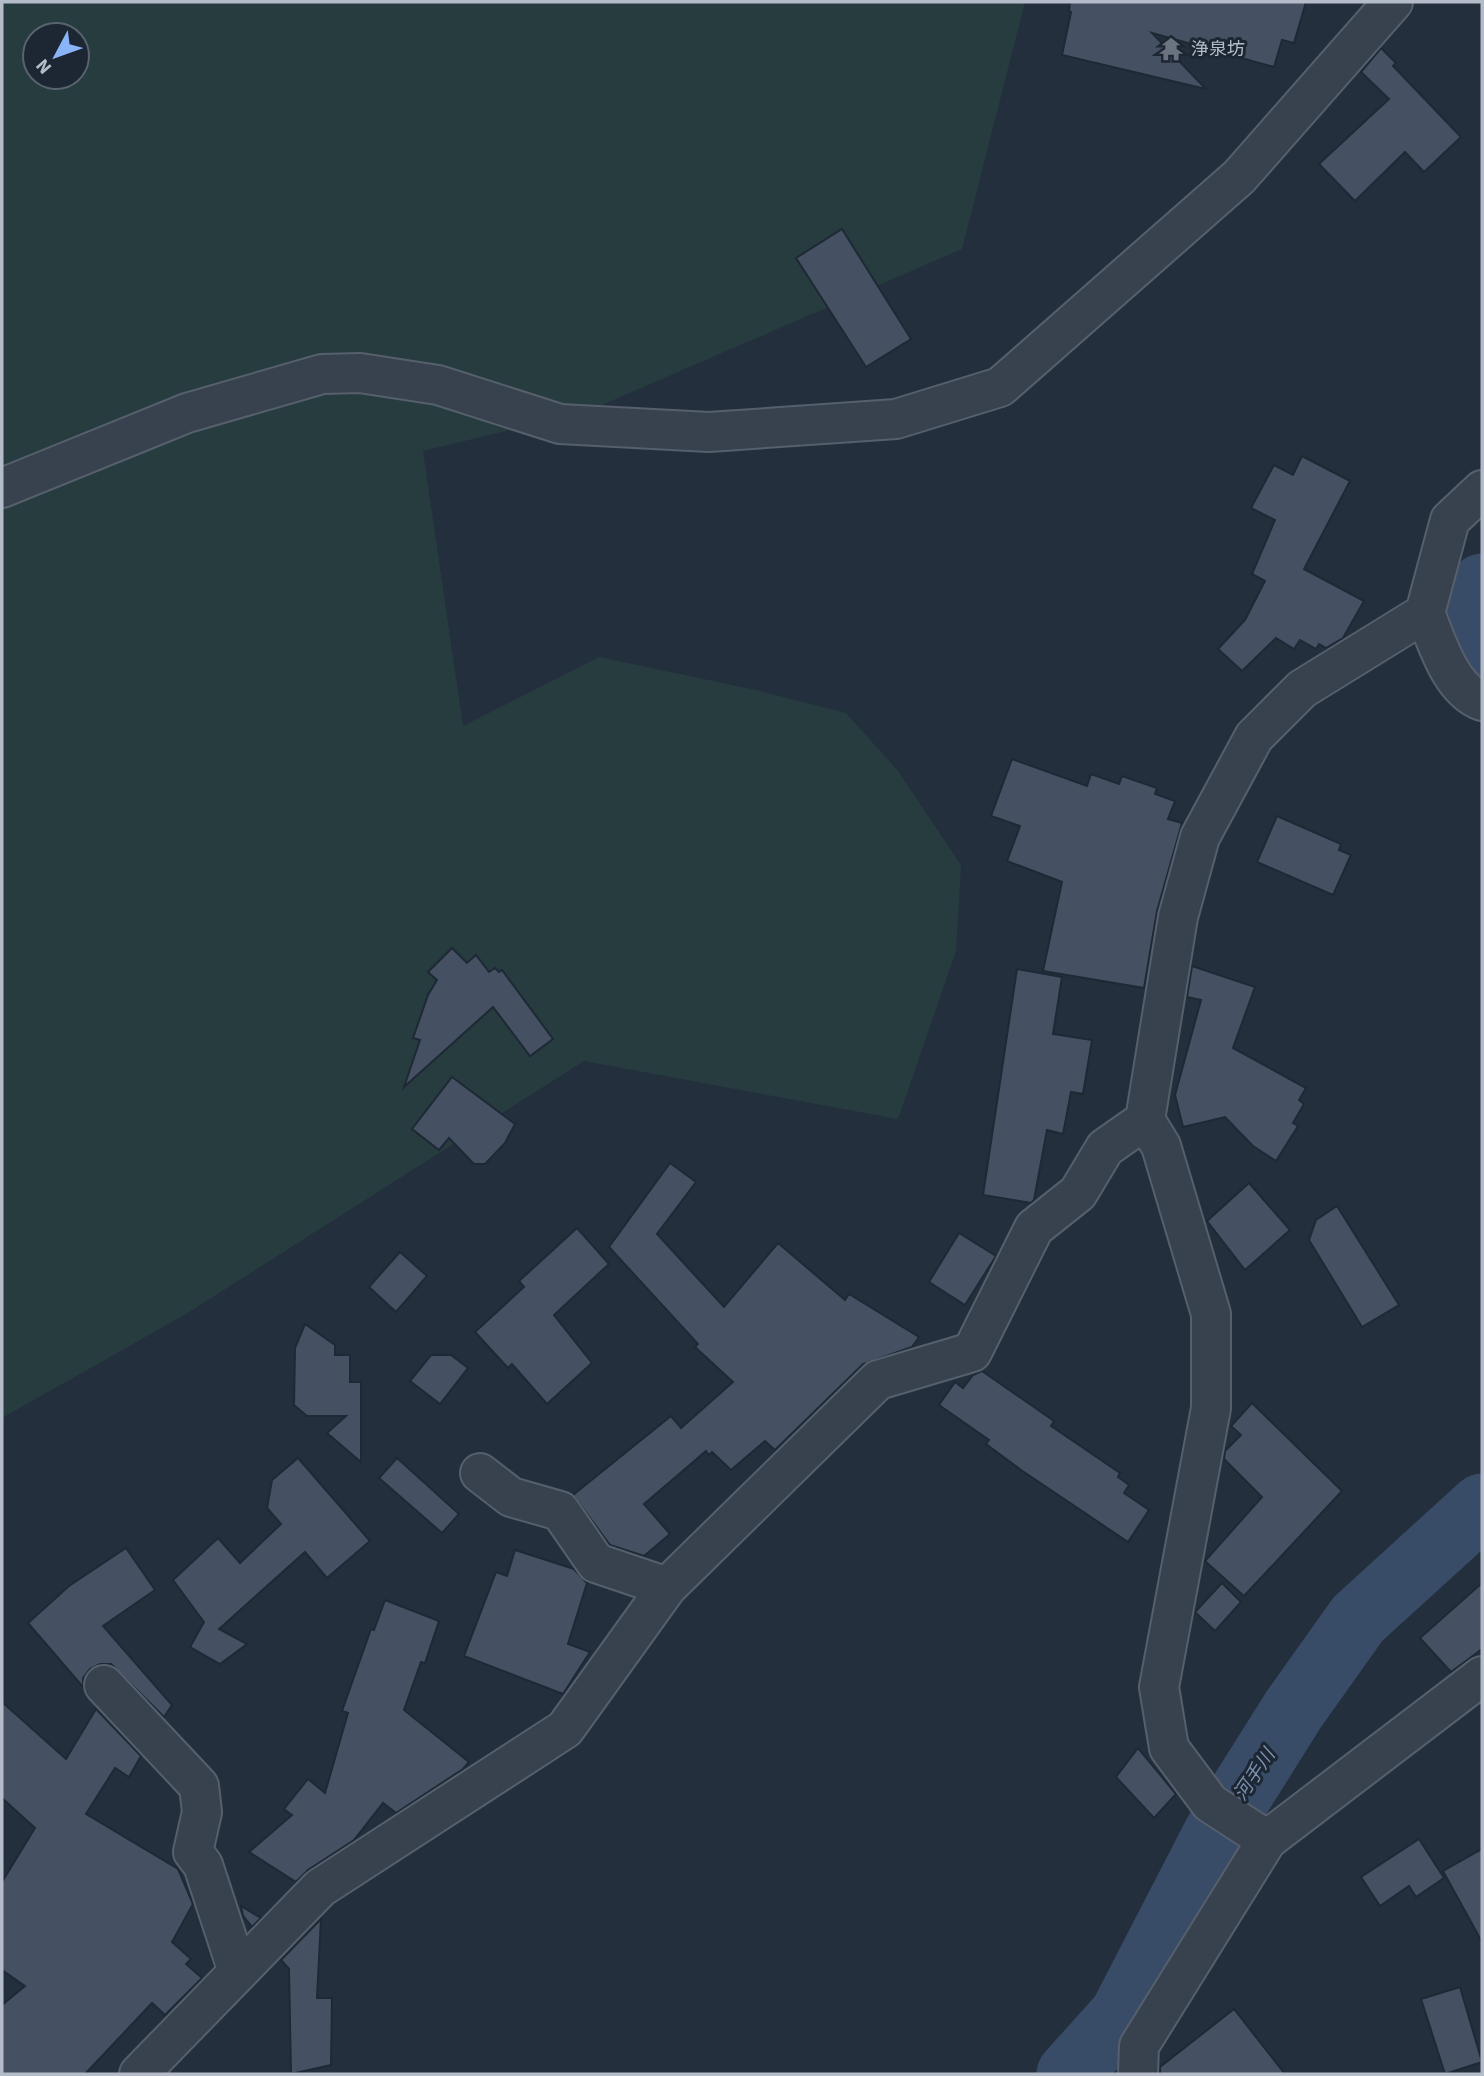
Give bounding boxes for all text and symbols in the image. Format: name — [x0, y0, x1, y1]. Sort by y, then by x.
north arrow — [21, 21, 91, 91]
temple icon: 浄泉坊 — [1157, 35, 1185, 63]
place label: 浄泉坊 — [1191, 37, 1245, 62]
text: N — [30, 53, 59, 80]
water label: 河手川 — [1228, 1742, 1283, 1806]

